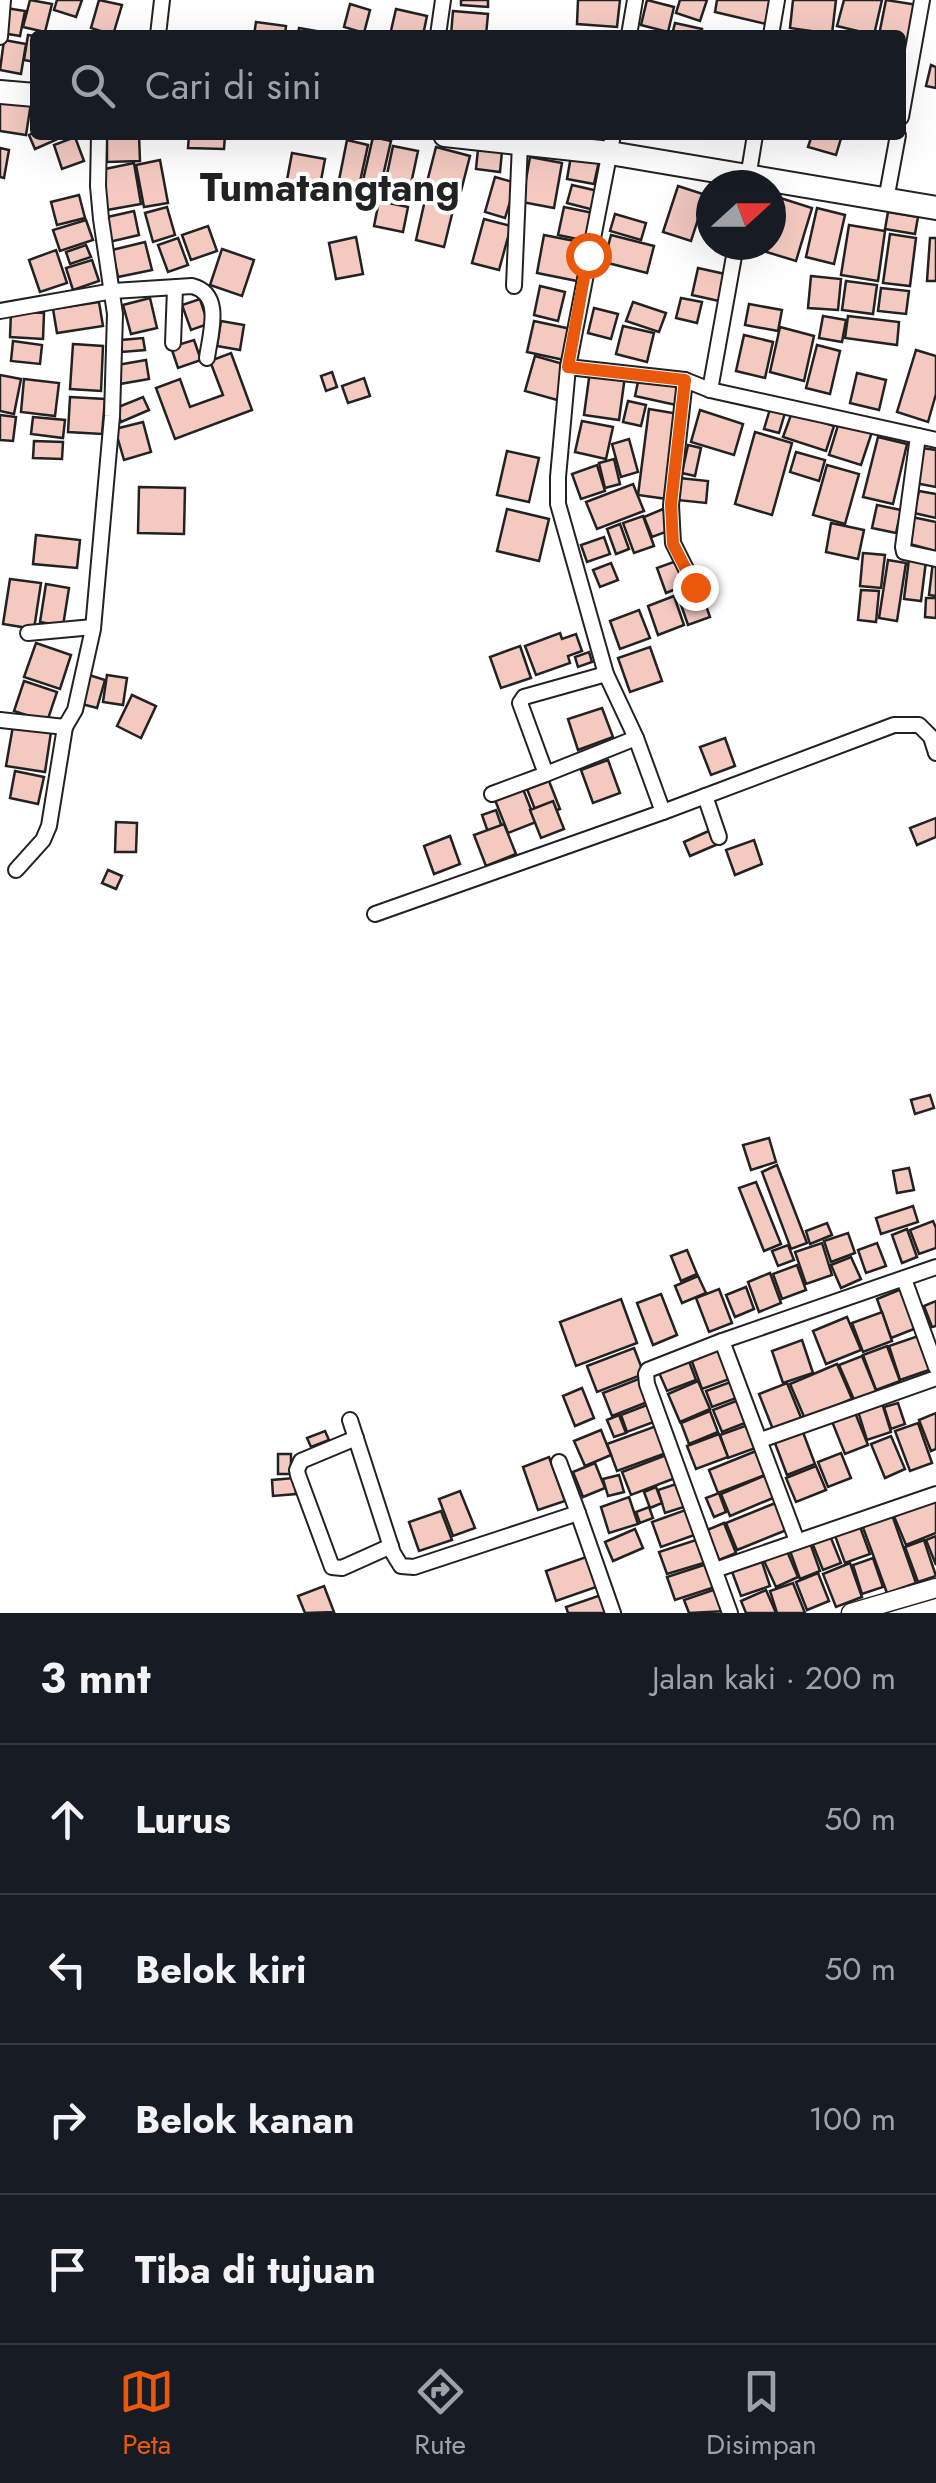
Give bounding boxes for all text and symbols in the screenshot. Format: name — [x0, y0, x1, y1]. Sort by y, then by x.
search box — [30, 30, 906, 140]
icon: search — [65, 58, 120, 113]
text: Cari di sini — [145, 58, 322, 113]
district label: Tumatangtang — [200, 158, 460, 216]
north arrow — [696, 170, 786, 260]
route start — [566, 233, 612, 279]
route end — [673, 565, 719, 611]
text: 3 mnt — [40, 1648, 151, 1709]
text: Jalan kaki · 200 m — [652, 1655, 896, 1701]
icon: ahead — [40, 1792, 95, 1847]
text: Lurus — [135, 1792, 231, 1847]
text: 50 m — [824, 1796, 896, 1842]
icon: left — [40, 1942, 95, 1997]
text: Belok kiri — [135, 1942, 307, 1997]
text: 50 m — [824, 1946, 896, 1992]
icon: right — [40, 2092, 95, 2147]
text: Belok kanan — [135, 2092, 355, 2147]
text: 100 m — [809, 2096, 896, 2142]
icon: arrive — [40, 2242, 95, 2297]
text: Tiba di tujuan — [135, 2242, 376, 2297]
tab: Peta — [119, 2364, 174, 2465]
tab: Rute — [413, 2364, 468, 2465]
tab: Disimpan — [706, 2364, 817, 2465]

